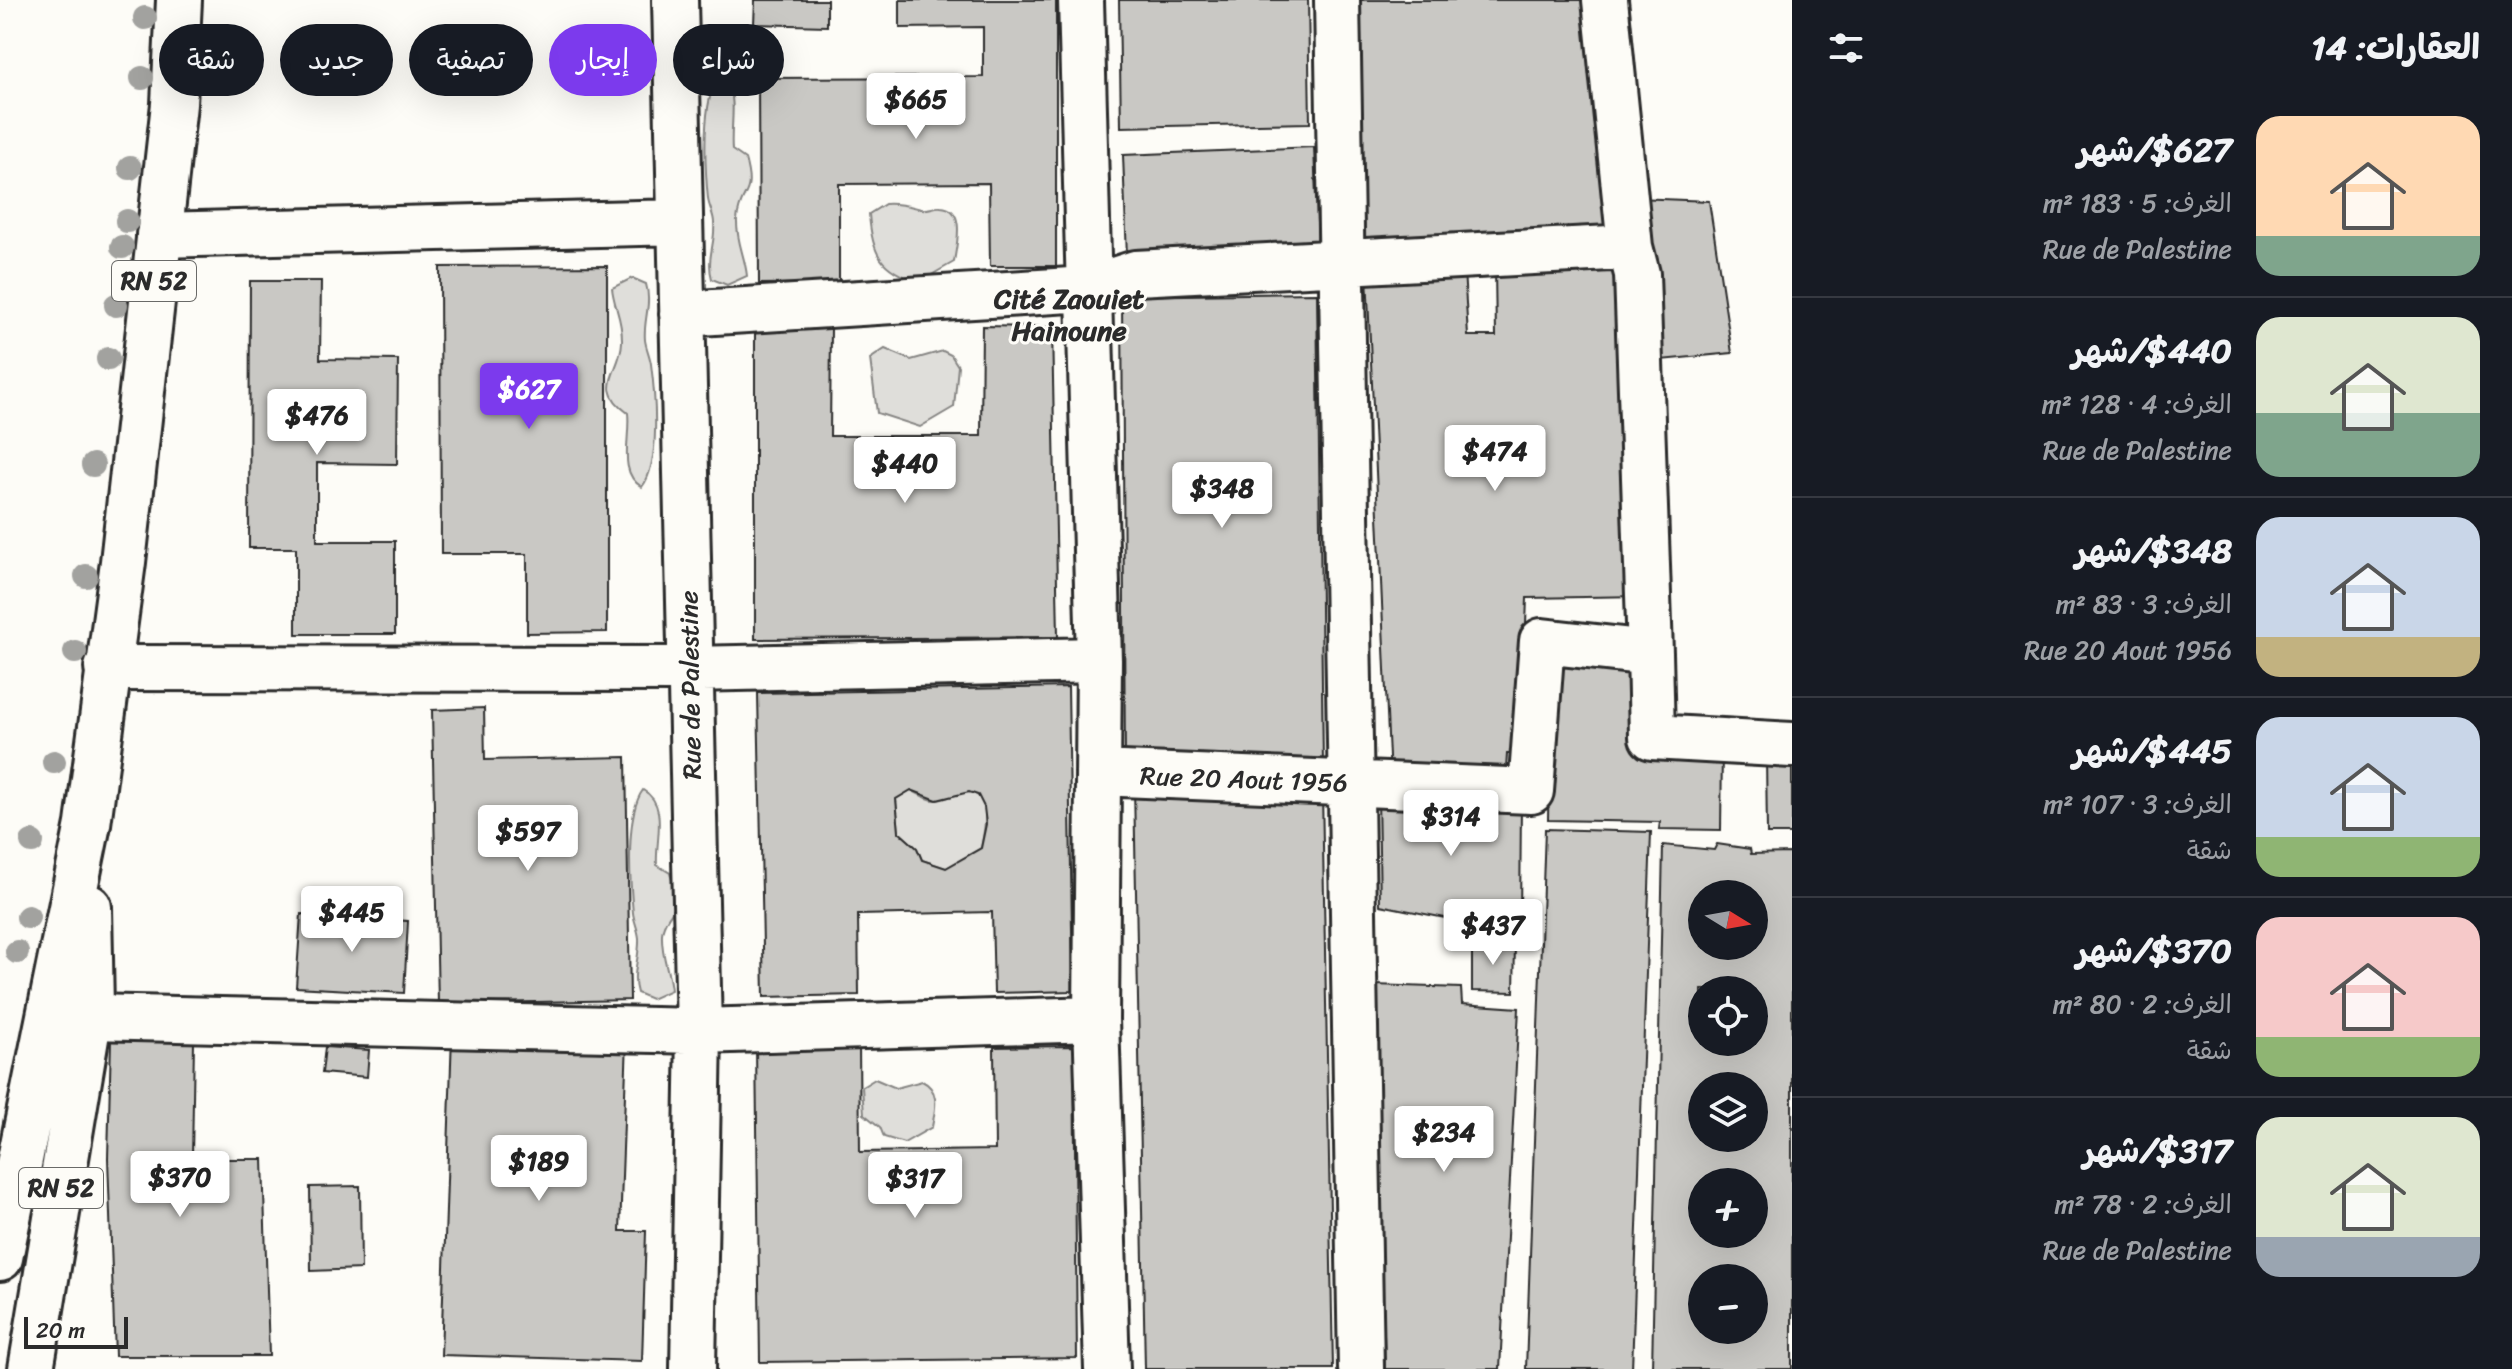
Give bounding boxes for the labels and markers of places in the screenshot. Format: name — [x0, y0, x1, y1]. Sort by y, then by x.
pin: $665 — [869, 73, 963, 141]
pin: $627 — [482, 363, 576, 431]
pin: $476 — [270, 389, 364, 457]
pin: $474 — [1448, 425, 1542, 493]
pin: $440 — [858, 437, 952, 505]
pin: $348 — [1175, 462, 1269, 530]
pin: $314 — [1404, 790, 1498, 858]
pin: $597 — [481, 805, 575, 873]
pin: $445 — [305, 886, 399, 954]
pin: $437 — [1446, 899, 1540, 967]
pin: $234 — [1397, 1106, 1491, 1174]
pin: $189 — [492, 1135, 586, 1203]
pin: $370 — [133, 1151, 227, 1219]
pin: $317 — [868, 1152, 962, 1220]

